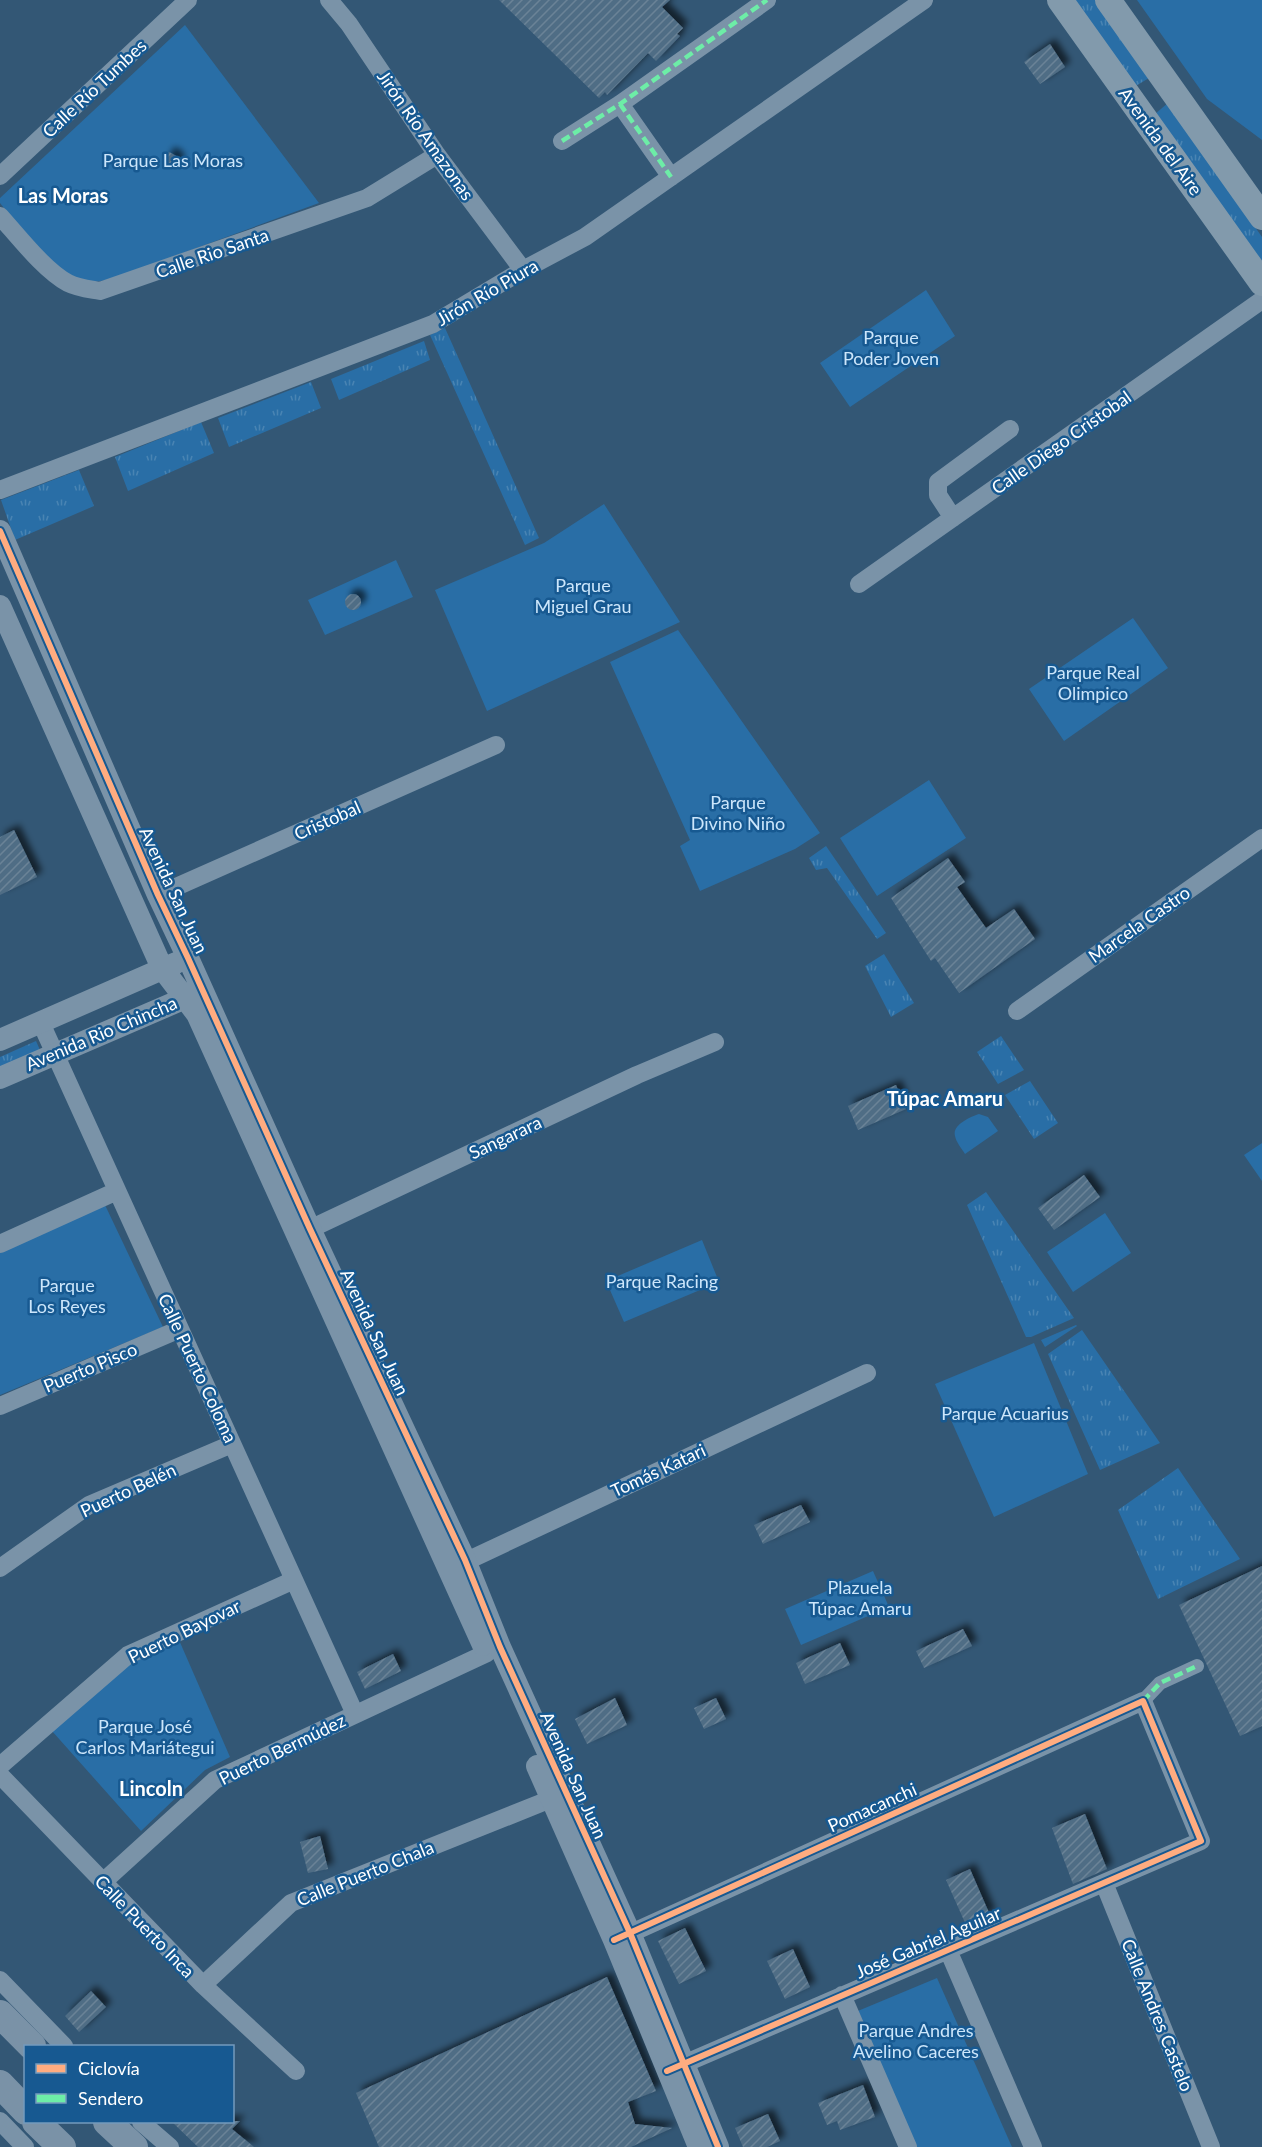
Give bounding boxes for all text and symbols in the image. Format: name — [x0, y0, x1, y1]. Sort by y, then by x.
street label: Calle Río Tumbes — [37, 34, 151, 142]
street label: Jirón Río Amazonas — [373, 66, 479, 204]
street label: Avenida del Aire — [1114, 83, 1208, 199]
park label: Parque Las Moras — [103, 149, 243, 171]
district label: Las Moras — [18, 183, 108, 207]
street label: Calle Rio Santa — [153, 223, 271, 283]
street label: Jirón Río Piura — [432, 254, 542, 330]
park label: Parque Poder Joven — [843, 326, 939, 369]
street label: Calle Diego Cristobal — [987, 386, 1135, 498]
park label: Parque Miguel Grau — [534, 574, 632, 617]
park label: Parque Real Olimpico — [1046, 661, 1140, 704]
park label: Parque Divino Niño — [691, 791, 785, 834]
street label: Cristobal — [290, 796, 364, 844]
street label: Avenida San Juan — [135, 823, 213, 957]
street label: Marcela Castro — [1084, 881, 1194, 967]
street label: Avenida Rio Chincha — [22, 991, 180, 1075]
district label: Túpac Amaru — [887, 1086, 1003, 1110]
street label: Sangarara — [465, 1111, 545, 1163]
street label: Avenida San Juan — [336, 1265, 414, 1399]
park label: Parque Racing — [606, 1270, 718, 1292]
park label: Parque Los Reyes — [28, 1274, 106, 1317]
street label: Calle Puerto Coloma — [154, 1290, 242, 1446]
street label: Puerto Pisco — [40, 1337, 140, 1397]
park label: Parque Acuarius — [941, 1402, 1069, 1424]
street label: Tomás Katari — [607, 1439, 709, 1501]
street label: Puerto Belén — [77, 1458, 179, 1522]
park label: Plazuela Túpac Amaru — [809, 1576, 911, 1619]
street label: Puerto Bayovar — [124, 1594, 244, 1668]
street label: Avenida San Juan — [536, 1708, 612, 1842]
street label: Puerto Bermúdez — [215, 1709, 349, 1789]
park label: Parque José Carlos Mariátegui — [75, 1715, 215, 1758]
district label: Lincoln — [119, 1776, 183, 1800]
street label: Pomacanchi — [824, 1778, 920, 1836]
street label: Calle Puerto Chala — [293, 1835, 437, 1911]
street label: Calle Puerto Inca — [91, 1870, 199, 1982]
street label: José Gabriel Aguilar — [852, 1901, 1004, 1983]
street label: Calle Andres Castelo — [1117, 1936, 1199, 2094]
park label: Parque Andres Avelino Caceres — [853, 2019, 979, 2062]
legend — [24, 2045, 234, 2123]
text: Ciclovía — [78, 2057, 140, 2079]
text: Sendero — [78, 2087, 143, 2109]

